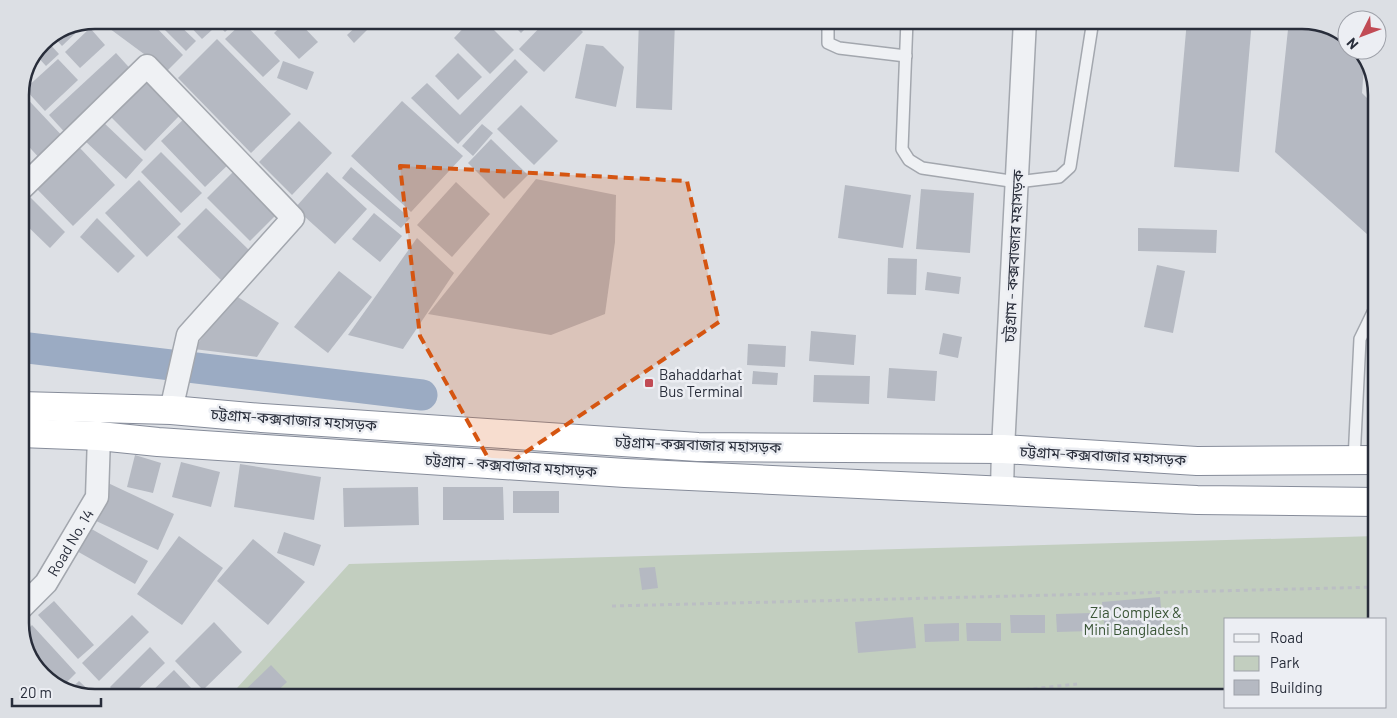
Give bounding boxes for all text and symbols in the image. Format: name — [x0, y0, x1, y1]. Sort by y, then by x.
north arrow — [1337, 10, 1387, 60]
text: N — [1343, 35, 1361, 53]
street label: চট্টগ্রাম - কক্সবাজার মহাসড়ক — [999, 168, 1027, 344]
place label: Bahaddarhat Bus Terminal — [659, 365, 743, 400]
marker: Bahaddarhat Bus Terminal — [643, 377, 655, 389]
street label: চট্টগ্রাম-কক্সবাজার মহাসড়ক — [209, 404, 379, 434]
street label: চট্টগ্রাম-কক্সবাজার মহাসড়ক — [613, 432, 782, 456]
street label: চট্টগ্রাম-কক্সবাজার মহাসড়ক — [1018, 442, 1188, 468]
street label: চট্টগ্রাম - কক্সবাজার মহাসড়ক — [423, 450, 599, 480]
street label: Road No. 14 — [43, 505, 97, 579]
park label: Zia Complex & Mini Bangladesh — [1083, 603, 1189, 638]
legend — [1224, 618, 1387, 708]
text: Road — [1270, 628, 1303, 646]
text: Park — [1270, 653, 1300, 671]
scale bar — [12, 676, 101, 708]
text: Building — [1270, 678, 1323, 696]
text: 20 m — [20, 683, 52, 701]

